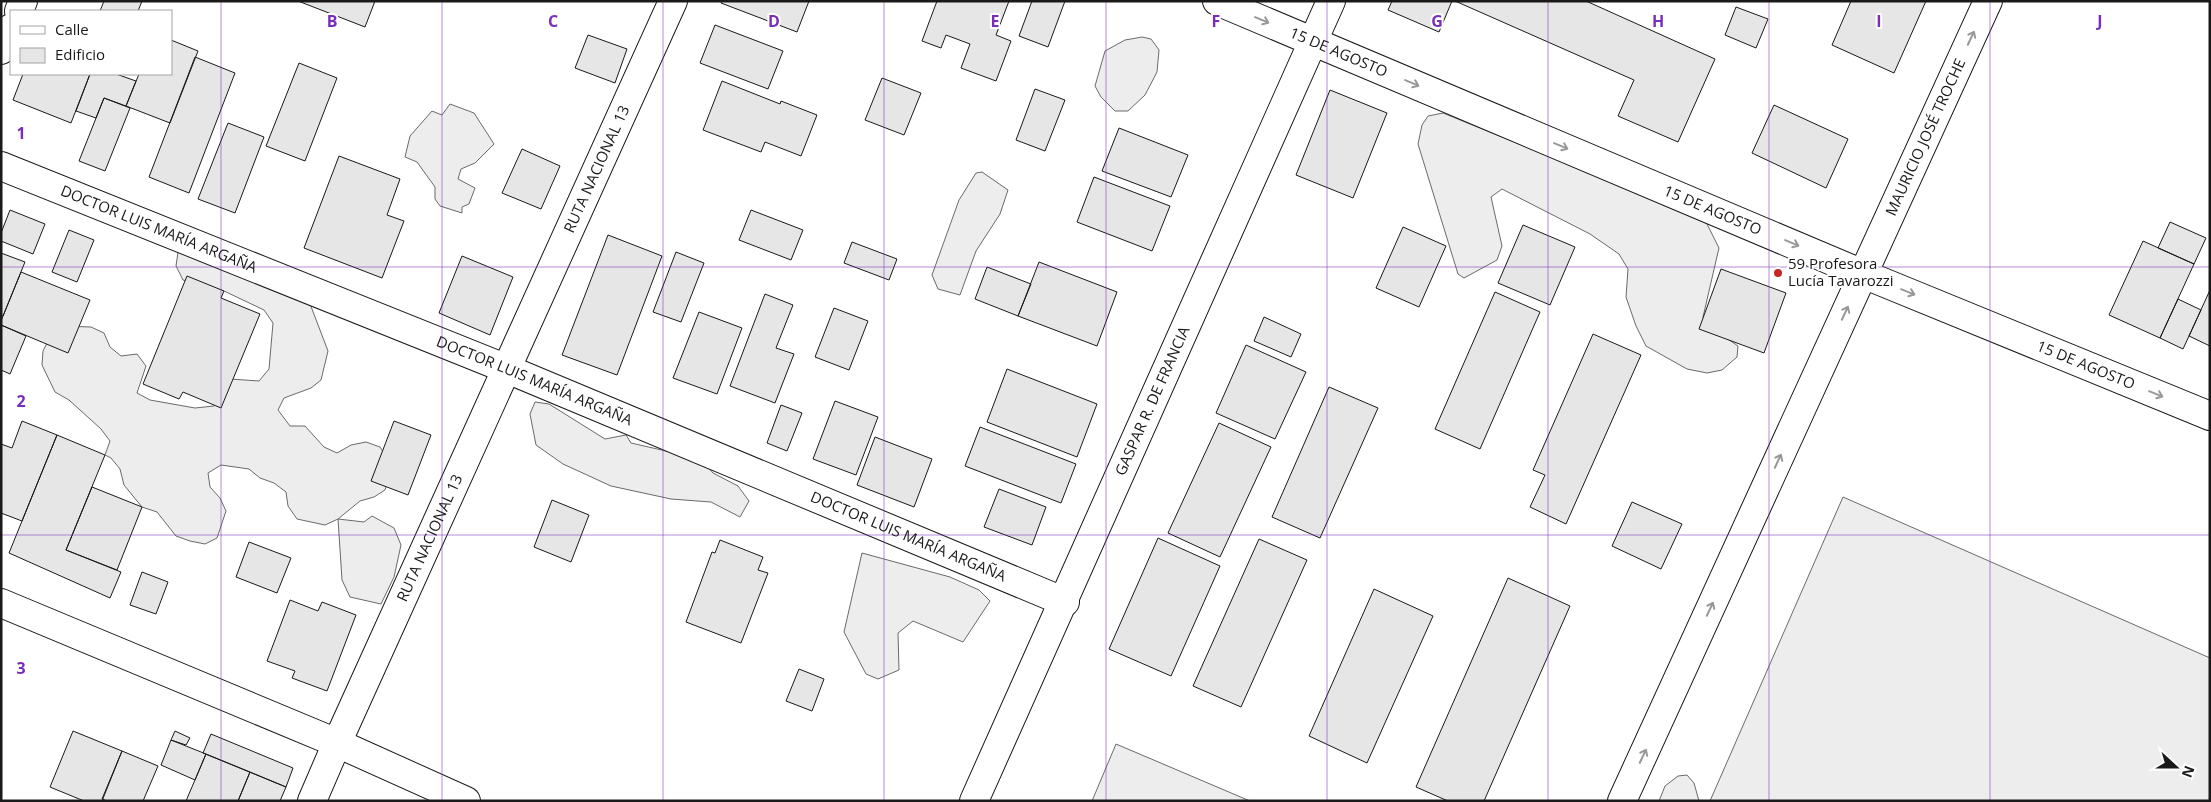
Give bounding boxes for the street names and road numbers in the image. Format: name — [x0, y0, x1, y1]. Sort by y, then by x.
street label: 15 DE AGOSTO — [1287, 22, 1391, 81]
street label: MAURICIO JOSÉ TROCHE — [1880, 55, 1969, 219]
street label: RUTA NACIONAL 13 — [558, 102, 633, 236]
street label: DOCTOR LUIS MARÍA ARGAÑA — [58, 180, 261, 277]
street label: 15 DE AGOSTO — [1661, 180, 1765, 239]
street label: GASPAR R. DE FRANCIA — [1110, 322, 1194, 478]
street label: DOCTOR LUIS MARÍA ARGAÑA — [434, 331, 636, 429]
street label: 15 DE AGOSTO — [2034, 335, 2138, 393]
street label: RUTA NACIONAL 13 — [391, 471, 466, 604]
street label: DOCTOR LUIS MARÍA ARGAÑA — [808, 486, 1010, 586]

